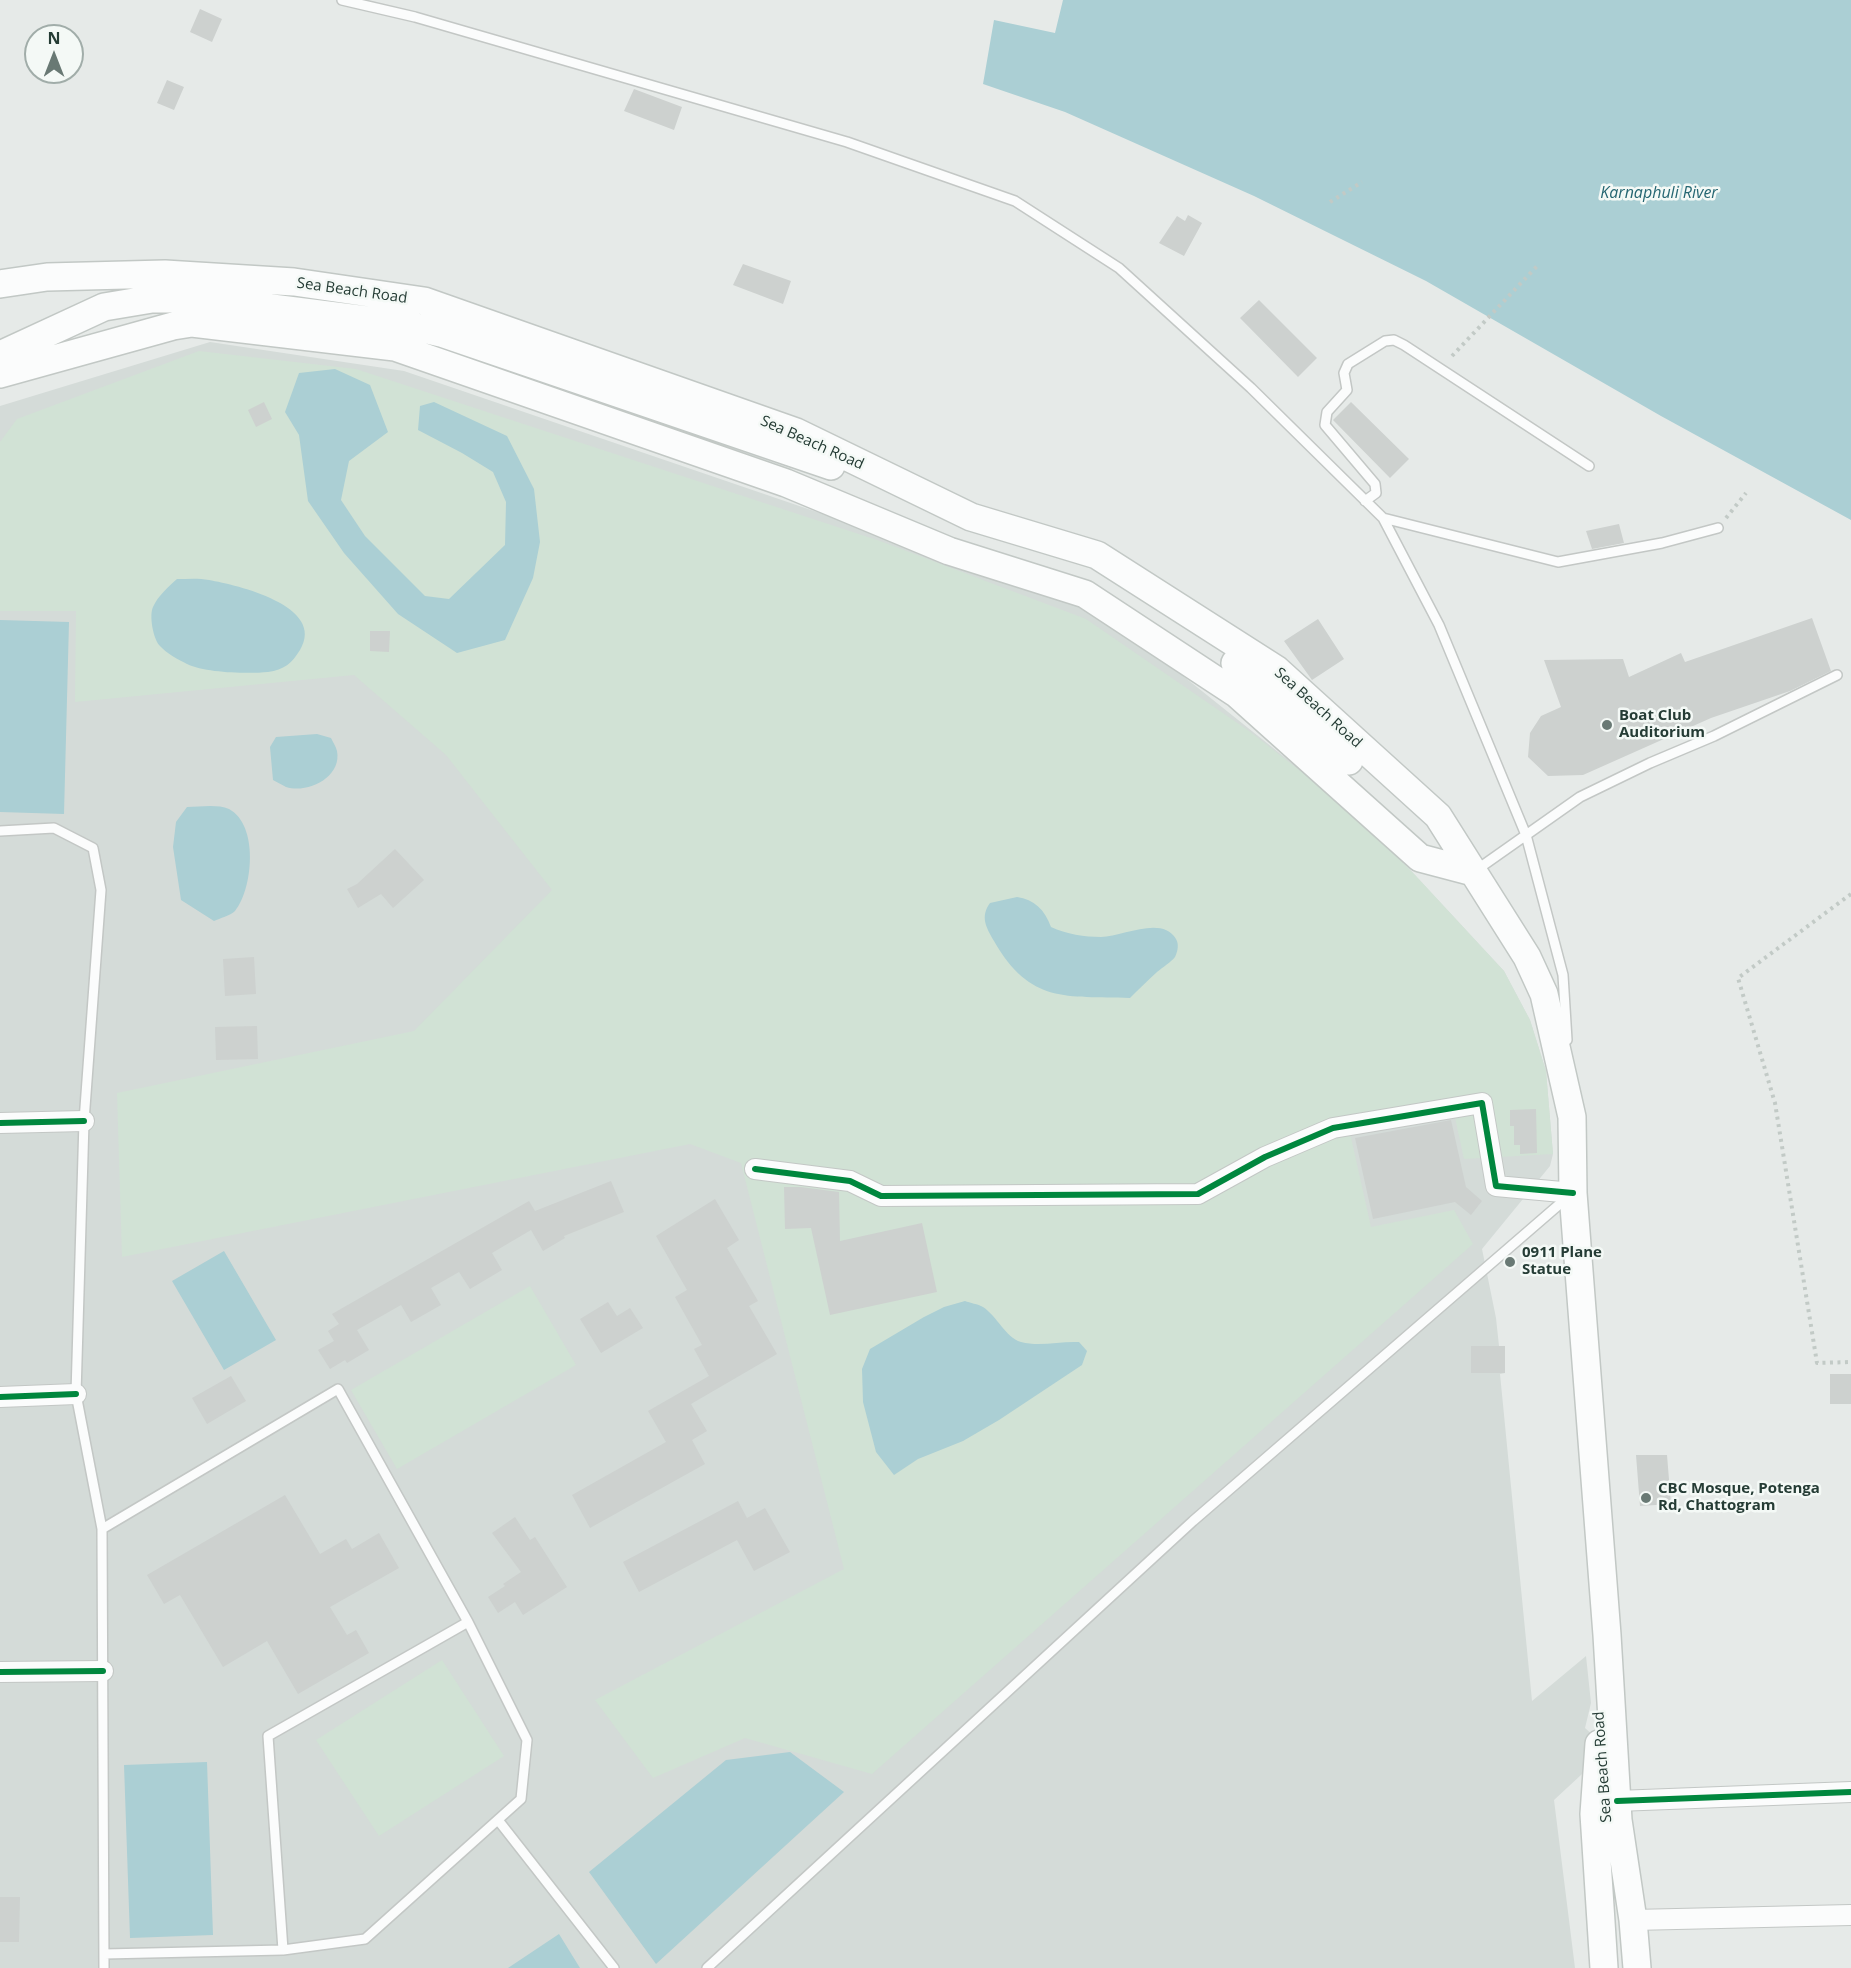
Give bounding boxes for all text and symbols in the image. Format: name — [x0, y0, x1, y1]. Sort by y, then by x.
north arrow — [24, 24, 84, 84]
text: N — [47, 27, 61, 49]
water label: Karnaphuli River — [1600, 183, 1718, 203]
street label: Sea Beach Road — [296, 274, 408, 308]
street label: Sea Beach Road — [757, 412, 867, 474]
street label: Sea Beach Road — [1271, 664, 1365, 752]
place label: Boat Club Auditorium — [1619, 707, 1705, 742]
marker: Boat Club Auditorium — [1600, 718, 1614, 732]
place label: 0911 Plane Statue — [1522, 1244, 1602, 1279]
marker: 0911 Plane Statue — [1503, 1255, 1517, 1269]
place label: CBC Mosque, Potenga Rd, Chattogram — [1658, 1480, 1820, 1515]
marker: CBC Mosque, Potenga Rd, Chattogram — [1639, 1491, 1653, 1505]
street label: Sea Beach Road — [1590, 1711, 1616, 1823]

